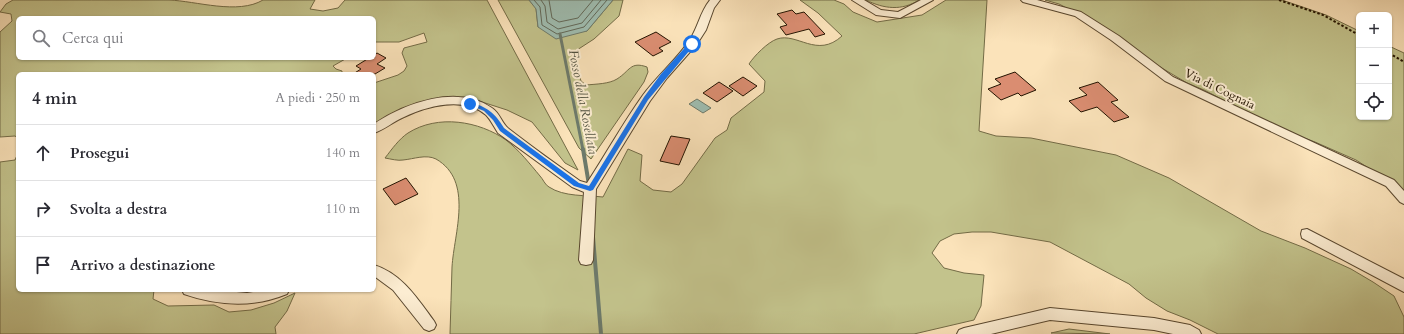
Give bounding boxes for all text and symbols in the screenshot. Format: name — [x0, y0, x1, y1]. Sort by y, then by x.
map controls — [1356, 12, 1392, 120]
button: + — [1356, 12, 1392, 48]
search box — [16, 16, 376, 60]
icon: search — [30, 27, 52, 49]
text: Cerca qui — [62, 28, 124, 48]
route start — [683, 35, 701, 53]
water label: Fosso della Rosellata — [564, 48, 602, 156]
button: − — [1356, 48, 1392, 84]
street label: Via di Cognaia — [1182, 65, 1259, 113]
button: locate — [1356, 84, 1392, 120]
text: 4 min — [32, 87, 77, 110]
text: A piedi · 250 m — [275, 89, 360, 107]
route end — [461, 95, 479, 113]
icon: ahead — [32, 142, 54, 164]
text: Prosegui — [70, 143, 129, 163]
text: 140 m — [326, 144, 360, 162]
icon: right — [32, 198, 54, 220]
text: Svolta a destra — [70, 199, 167, 219]
text: 110 m — [326, 200, 360, 218]
icon: arrive — [32, 254, 54, 276]
text: Arrivo a destinazione — [70, 255, 216, 275]

